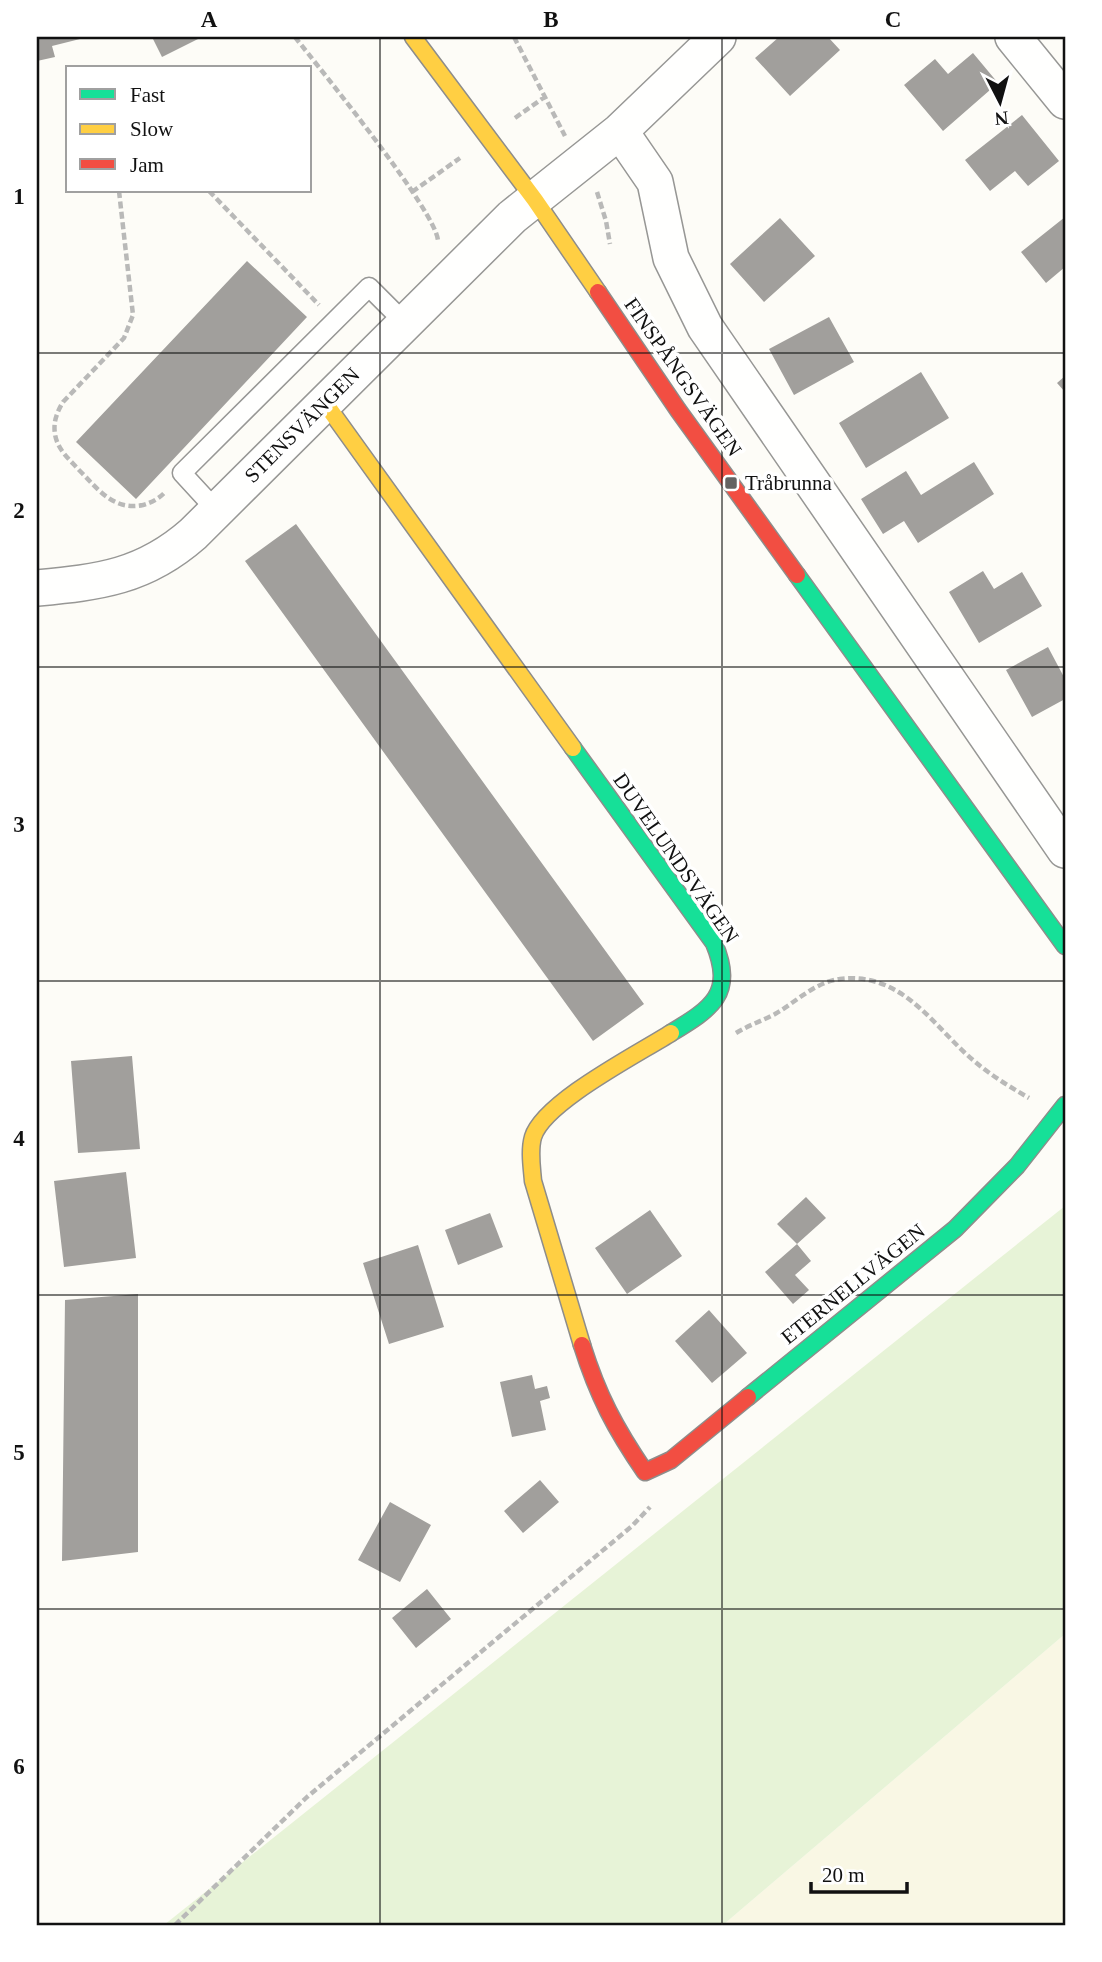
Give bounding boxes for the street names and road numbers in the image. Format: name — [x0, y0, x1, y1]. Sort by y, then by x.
street label: FINSPÅNGSVÄGEN — [619, 293, 747, 461]
street label: STENSVÄNGEN — [239, 362, 365, 488]
street label: DUVELUNDSVÄGEN — [608, 768, 744, 948]
street label: ETERNELLVÄGEN — [776, 1219, 930, 1349]

